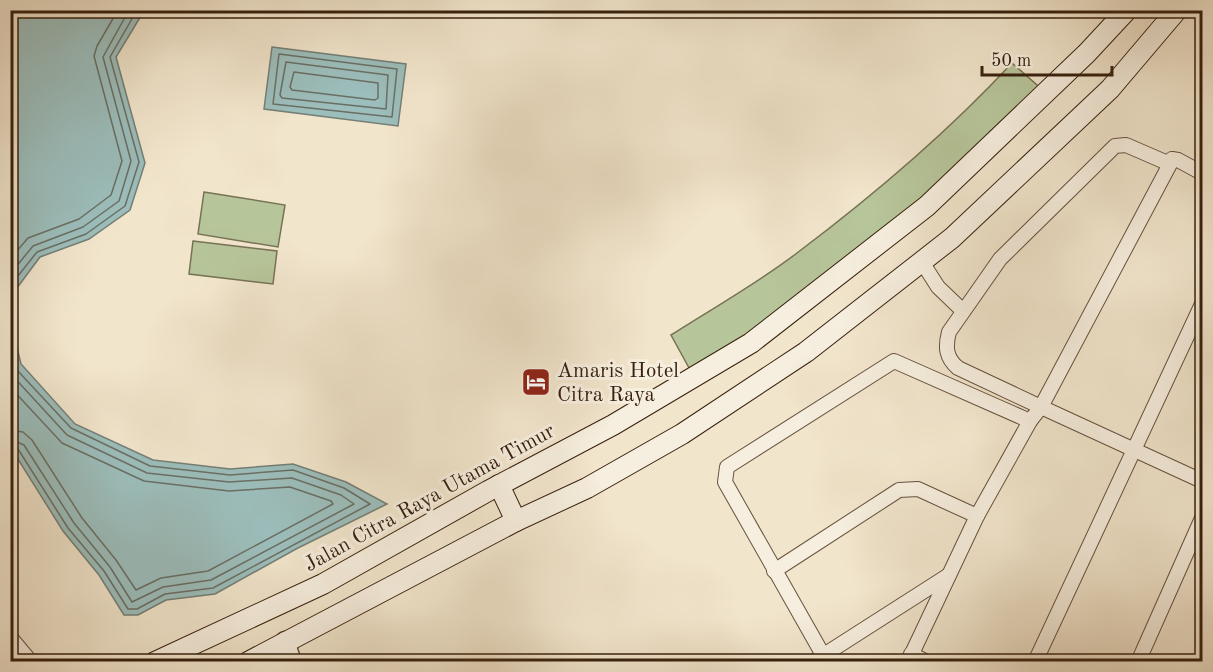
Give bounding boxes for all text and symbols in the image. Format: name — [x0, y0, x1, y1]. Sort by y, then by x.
scale bar — [982, 39, 1112, 77]
text: 50 m — [991, 52, 1031, 70]
place label: Amaris Hotel Citra Raya — [557, 361, 679, 406]
hotel icon: Amaris Hotel Citra Raya — [520, 366, 552, 398]
street label: Jalan Citra Raya Utama Timur — [301, 420, 559, 576]

